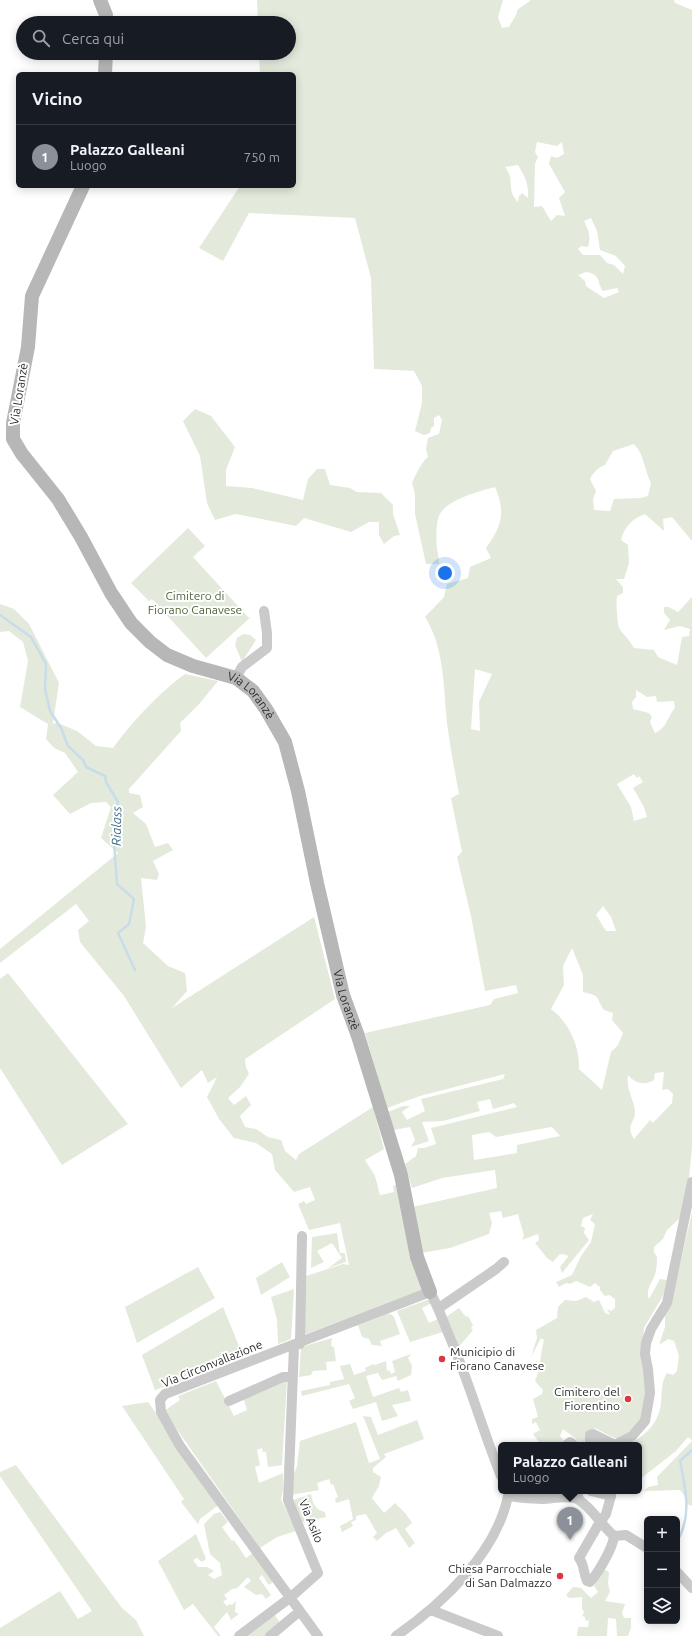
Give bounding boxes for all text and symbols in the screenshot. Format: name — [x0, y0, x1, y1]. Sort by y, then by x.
search box — [16, 16, 296, 60]
icon: search — [30, 27, 52, 49]
text: Cerca qui — [62, 30, 124, 47]
text: Vicino — [32, 89, 82, 108]
text: Palazzo Galleani — [70, 141, 185, 158]
text: 1 — [41, 150, 49, 164]
text: 750 m — [244, 150, 280, 164]
text: Luogo — [70, 158, 107, 172]
street label: Via Loranzè — [7, 362, 30, 426]
your location — [435, 563, 455, 583]
park label: Cimitero di Fiorano Canavese — [148, 589, 242, 616]
street label: Via Loranzè — [226, 669, 277, 721]
water label: Rialass — [109, 806, 123, 846]
street label: Via Loranzè — [331, 968, 362, 1032]
street label: Via Circonvallazione — [160, 1337, 264, 1390]
place label: Municipio di Fiorano Canavese — [450, 1345, 544, 1372]
marker: Municipio di Fiorano Canavese — [437, 1354, 447, 1364]
place label: Cimitero del Fiorentino — [554, 1385, 620, 1412]
marker: Cimitero del Fiorentino — [623, 1394, 633, 1404]
popup — [498, 1442, 642, 1494]
text: Palazzo Galleani — [513, 1453, 627, 1470]
text: Luogo — [513, 1470, 549, 1484]
street label: Via Asilo — [297, 1497, 326, 1545]
pin: 1 — [557, 1507, 583, 1540]
map controls — [644, 1516, 680, 1624]
button: + — [644, 1516, 680, 1552]
button: − — [644, 1552, 680, 1588]
place label: Chiesa Parrocchiale di San Dalmazzo — [448, 1562, 552, 1589]
marker: Chiesa Parrocchiale di San Dalmazzo — [555, 1571, 565, 1581]
button: layers — [644, 1588, 680, 1624]

